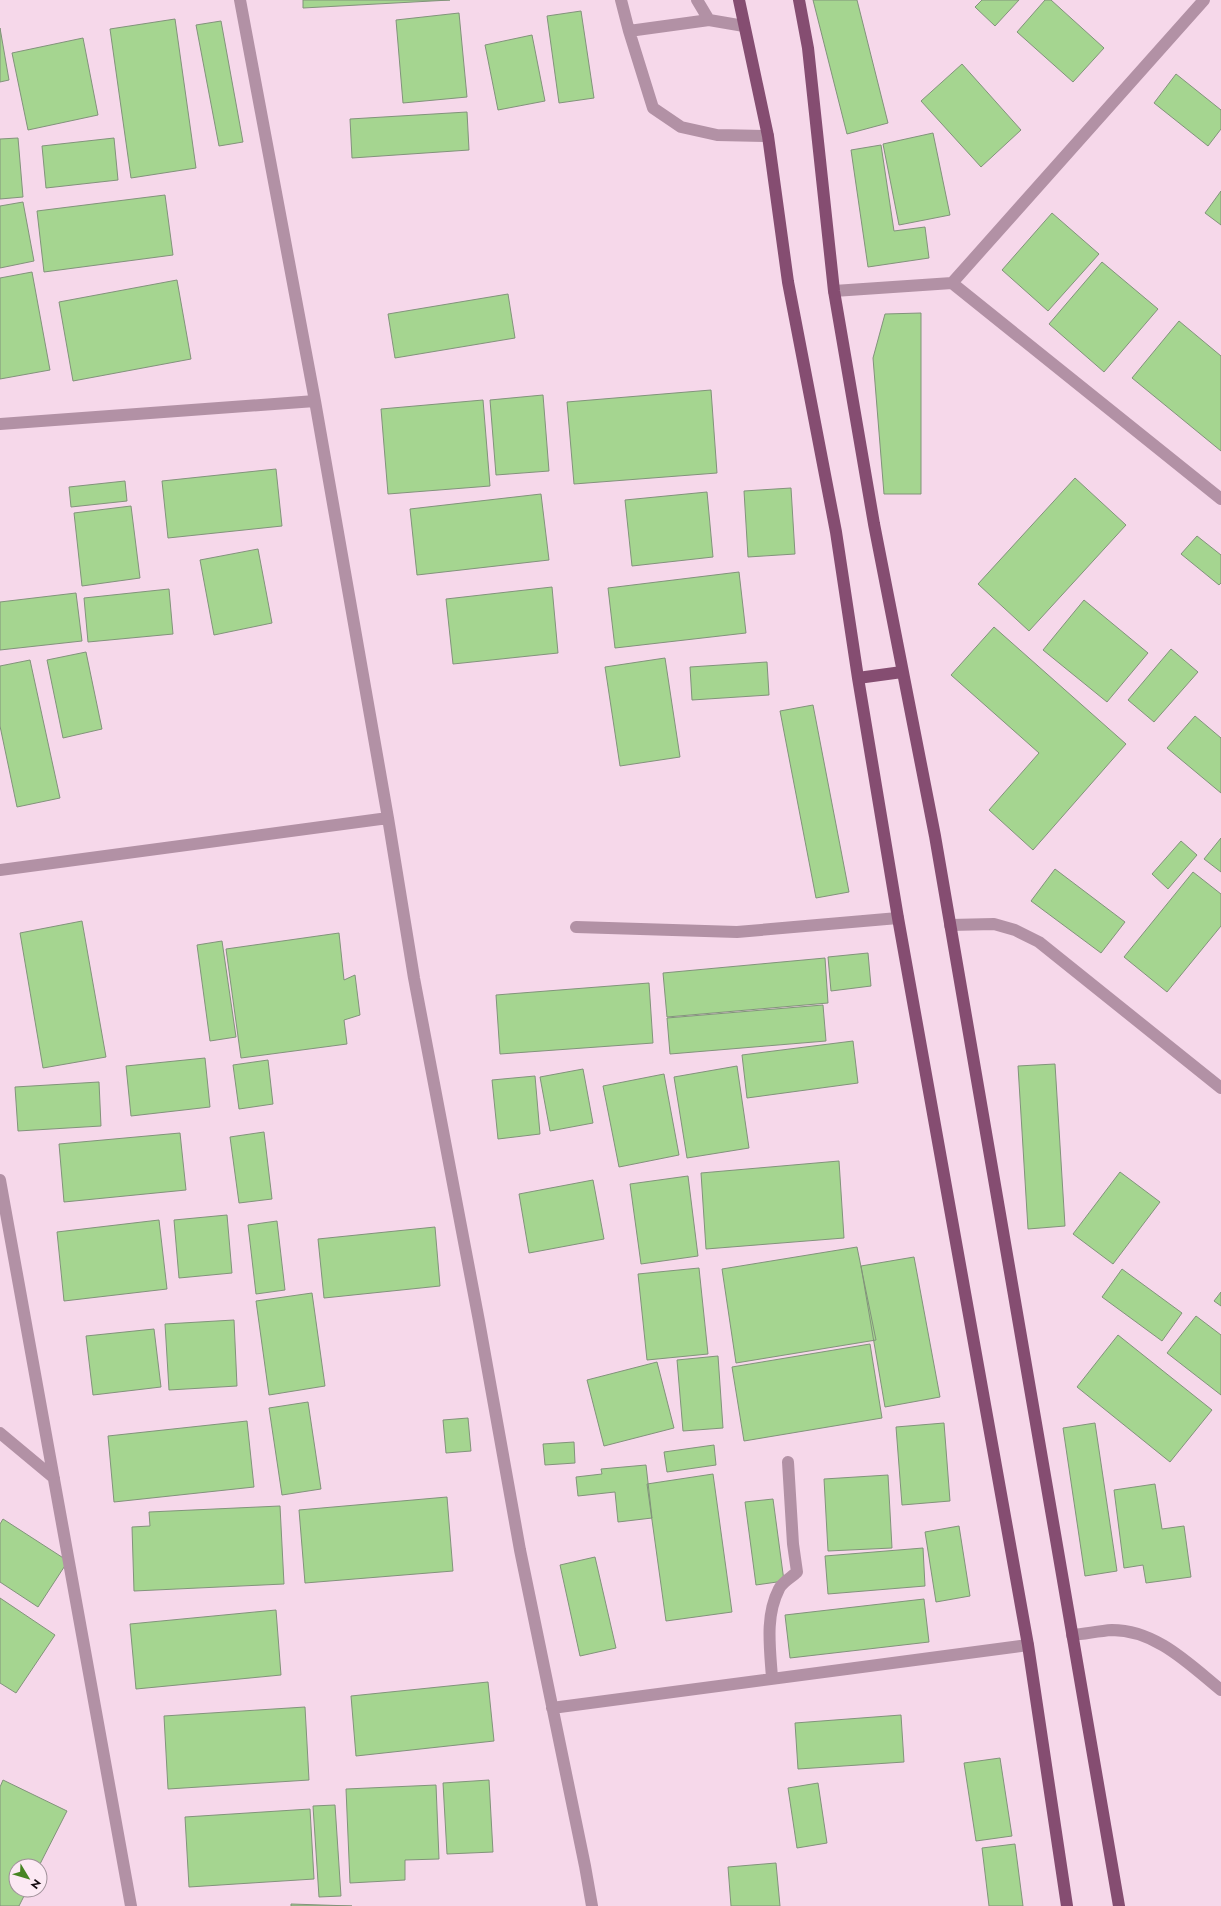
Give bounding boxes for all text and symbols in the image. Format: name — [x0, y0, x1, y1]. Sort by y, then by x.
north arrow — [8, 1858, 48, 1898]
text: N — [27, 1876, 45, 1893]

